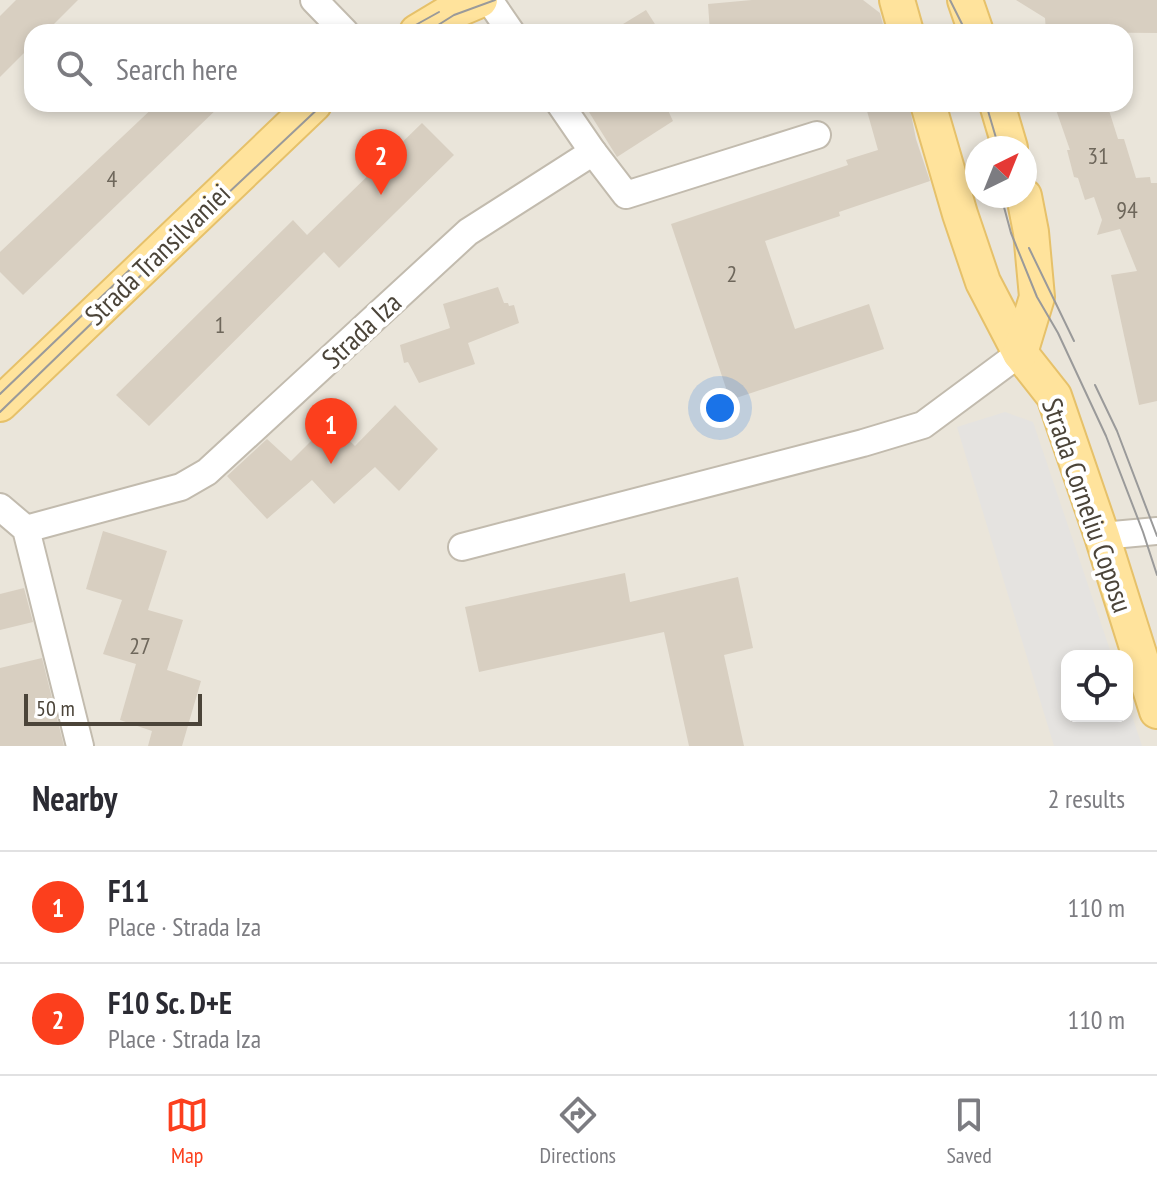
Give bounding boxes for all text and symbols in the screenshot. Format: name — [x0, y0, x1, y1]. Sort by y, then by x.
search box — [24, 24, 1133, 112]
icon: search — [52, 46, 96, 90]
text: Search here — [116, 49, 238, 88]
pin: 2 — [355, 129, 407, 195]
north arrow — [965, 136, 1037, 208]
house number: 31 — [1087, 140, 1109, 171]
house number: 4 — [107, 163, 118, 194]
street label: Strada Transilvaniei — [76, 175, 238, 333]
house number: 94 — [1116, 194, 1138, 225]
house number: 2 — [727, 258, 737, 289]
street label: Strada Iza — [313, 284, 409, 376]
house number: 1 — [215, 309, 225, 340]
your location — [700, 388, 740, 428]
street label: Strada Corneliu Coposu — [1034, 393, 1142, 617]
pin: 1 — [305, 398, 357, 464]
house number: 27 — [129, 630, 151, 661]
map controls — [1061, 650, 1133, 722]
button: locate — [1061, 650, 1133, 722]
scale bar — [24, 690, 202, 726]
text: 50 m — [36, 694, 75, 722]
text: Nearby — [32, 776, 117, 820]
text: 2 results — [1048, 782, 1125, 815]
text: F11 — [108, 871, 149, 910]
text: 1 — [52, 891, 64, 924]
text: 110 m — [1067, 891, 1125, 924]
text: Place · Strada Iza — [108, 910, 261, 943]
text: F10 Sc. D+E — [108, 983, 232, 1022]
text: 2 — [52, 1003, 64, 1036]
text: 110 m — [1067, 1003, 1125, 1036]
text: Place · Strada Iza — [108, 1022, 261, 1055]
tab: Map — [165, 1093, 209, 1169]
tab: Directions — [540, 1093, 616, 1169]
tab: Saved — [946, 1093, 992, 1169]

